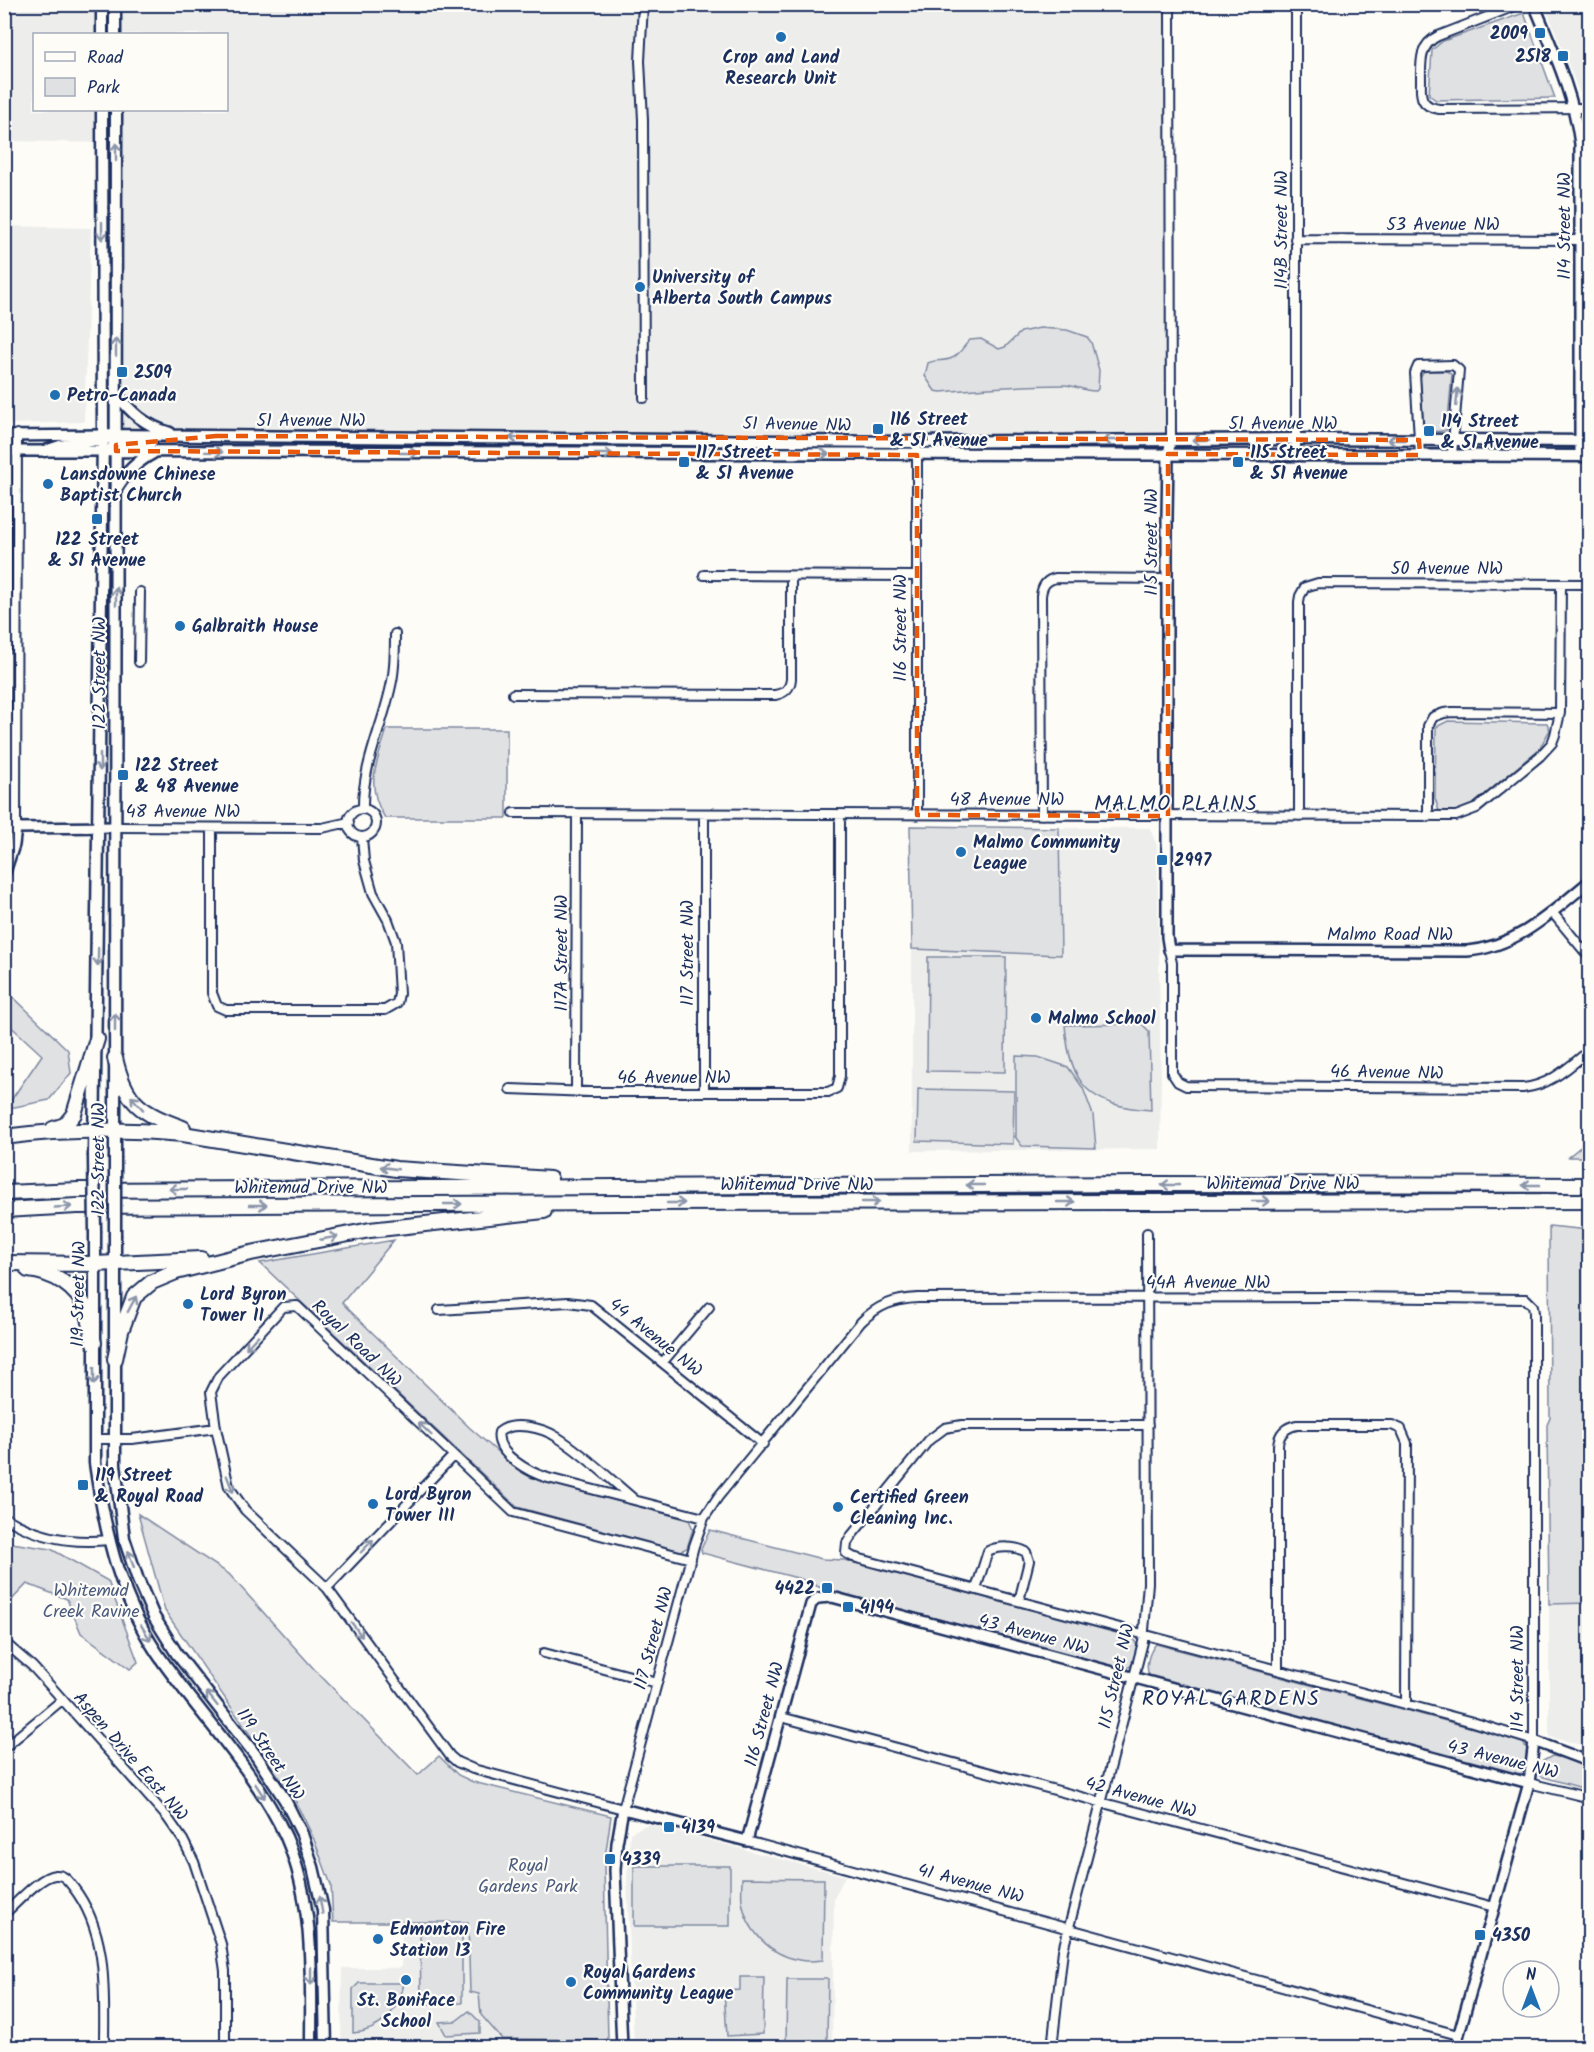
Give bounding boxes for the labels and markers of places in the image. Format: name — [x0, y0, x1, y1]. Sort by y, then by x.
place label: 2009 — [1490, 20, 1528, 49]
marker: 2009 — [1533, 26, 1547, 40]
marker: Crop and Land Research Unit — [774, 30, 788, 44]
place label: 2518 — [1515, 43, 1551, 72]
place label: Crop and Land Research Unit — [723, 44, 840, 94]
marker: 2518 — [1556, 49, 1570, 63]
place label: University of Alberta South Campus — [652, 264, 832, 314]
marker: University of Alberta South Campus — [633, 280, 647, 294]
place label: 2509 — [134, 359, 172, 388]
marker: 2509 — [115, 365, 129, 379]
place label: Petro-Canada — [67, 382, 176, 411]
marker: Petro-Canada — [48, 388, 62, 402]
place label: 116 Street & 51 Avenue — [890, 406, 988, 456]
place label: 114 Street & 51 Avenue — [1441, 408, 1539, 458]
marker: 116 Street & 51 Avenue — [871, 422, 885, 436]
marker: 114 Street & 51 Avenue — [1422, 424, 1436, 438]
place label: 117 Street & 51 Avenue — [696, 439, 794, 489]
place label: 115 Street & 51 Avenue — [1250, 439, 1348, 489]
marker: 117 Street & 51 Avenue — [677, 455, 691, 469]
marker: 115 Street & 51 Avenue — [1231, 455, 1245, 469]
place label: Lansdowne Chinese Baptist Church — [60, 461, 216, 511]
marker: Lansdowne Chinese Baptist Church — [41, 477, 55, 491]
marker: 122 Street & 51 Avenue — [90, 512, 104, 526]
place label: 122 Street & 51 Avenue — [48, 526, 146, 576]
place label: Galbraith House — [192, 613, 319, 642]
marker: Galbraith House — [173, 619, 187, 633]
place label: 122 Street & 48 Avenue — [135, 752, 239, 802]
marker: 122 Street & 48 Avenue — [116, 768, 130, 782]
place label: Malmo Community League — [973, 829, 1121, 879]
marker: Malmo Community League — [954, 845, 968, 859]
place label: 2997 — [1174, 847, 1212, 876]
marker: 2997 — [1155, 853, 1169, 867]
place label: Malmo School — [1048, 1005, 1156, 1034]
marker: Malmo School — [1029, 1011, 1043, 1025]
place label: Lord Byron Tower II — [200, 1281, 286, 1331]
marker: Lord Byron Tower II — [181, 1297, 195, 1311]
place label: 119 Street & Royal Road — [95, 1462, 204, 1512]
marker: 119 Street & Royal Road — [76, 1478, 90, 1492]
place label: Lord Byron Tower III — [385, 1481, 471, 1531]
place label: Certified Green Cleaning Inc. — [850, 1484, 969, 1534]
marker: Lord Byron Tower III — [366, 1497, 380, 1511]
marker: Certified Green Cleaning Inc. — [831, 1500, 845, 1514]
place label: 4422 — [774, 1575, 815, 1604]
marker: 4422 — [820, 1581, 834, 1595]
place label: 4194 — [860, 1594, 894, 1623]
marker: 4194 — [841, 1600, 855, 1614]
place label: 4139 — [681, 1814, 715, 1843]
marker: 4139 — [662, 1820, 676, 1834]
place label: 4339 — [622, 1846, 661, 1875]
marker: 4339 — [603, 1852, 617, 1866]
place label: Edmonton Fire Station 13 — [390, 1916, 506, 1966]
place label: 4350 — [1492, 1922, 1531, 1951]
marker: 4350 — [1473, 1928, 1487, 1942]
marker: Edmonton Fire Station 13 — [371, 1932, 385, 1946]
place label: Royal Gardens Community League — [583, 1959, 734, 2009]
marker: St. Boniface School — [399, 1973, 413, 1987]
marker: Royal Gardens Community League — [564, 1975, 578, 1989]
place label: St. Boniface School — [357, 1987, 455, 2037]

